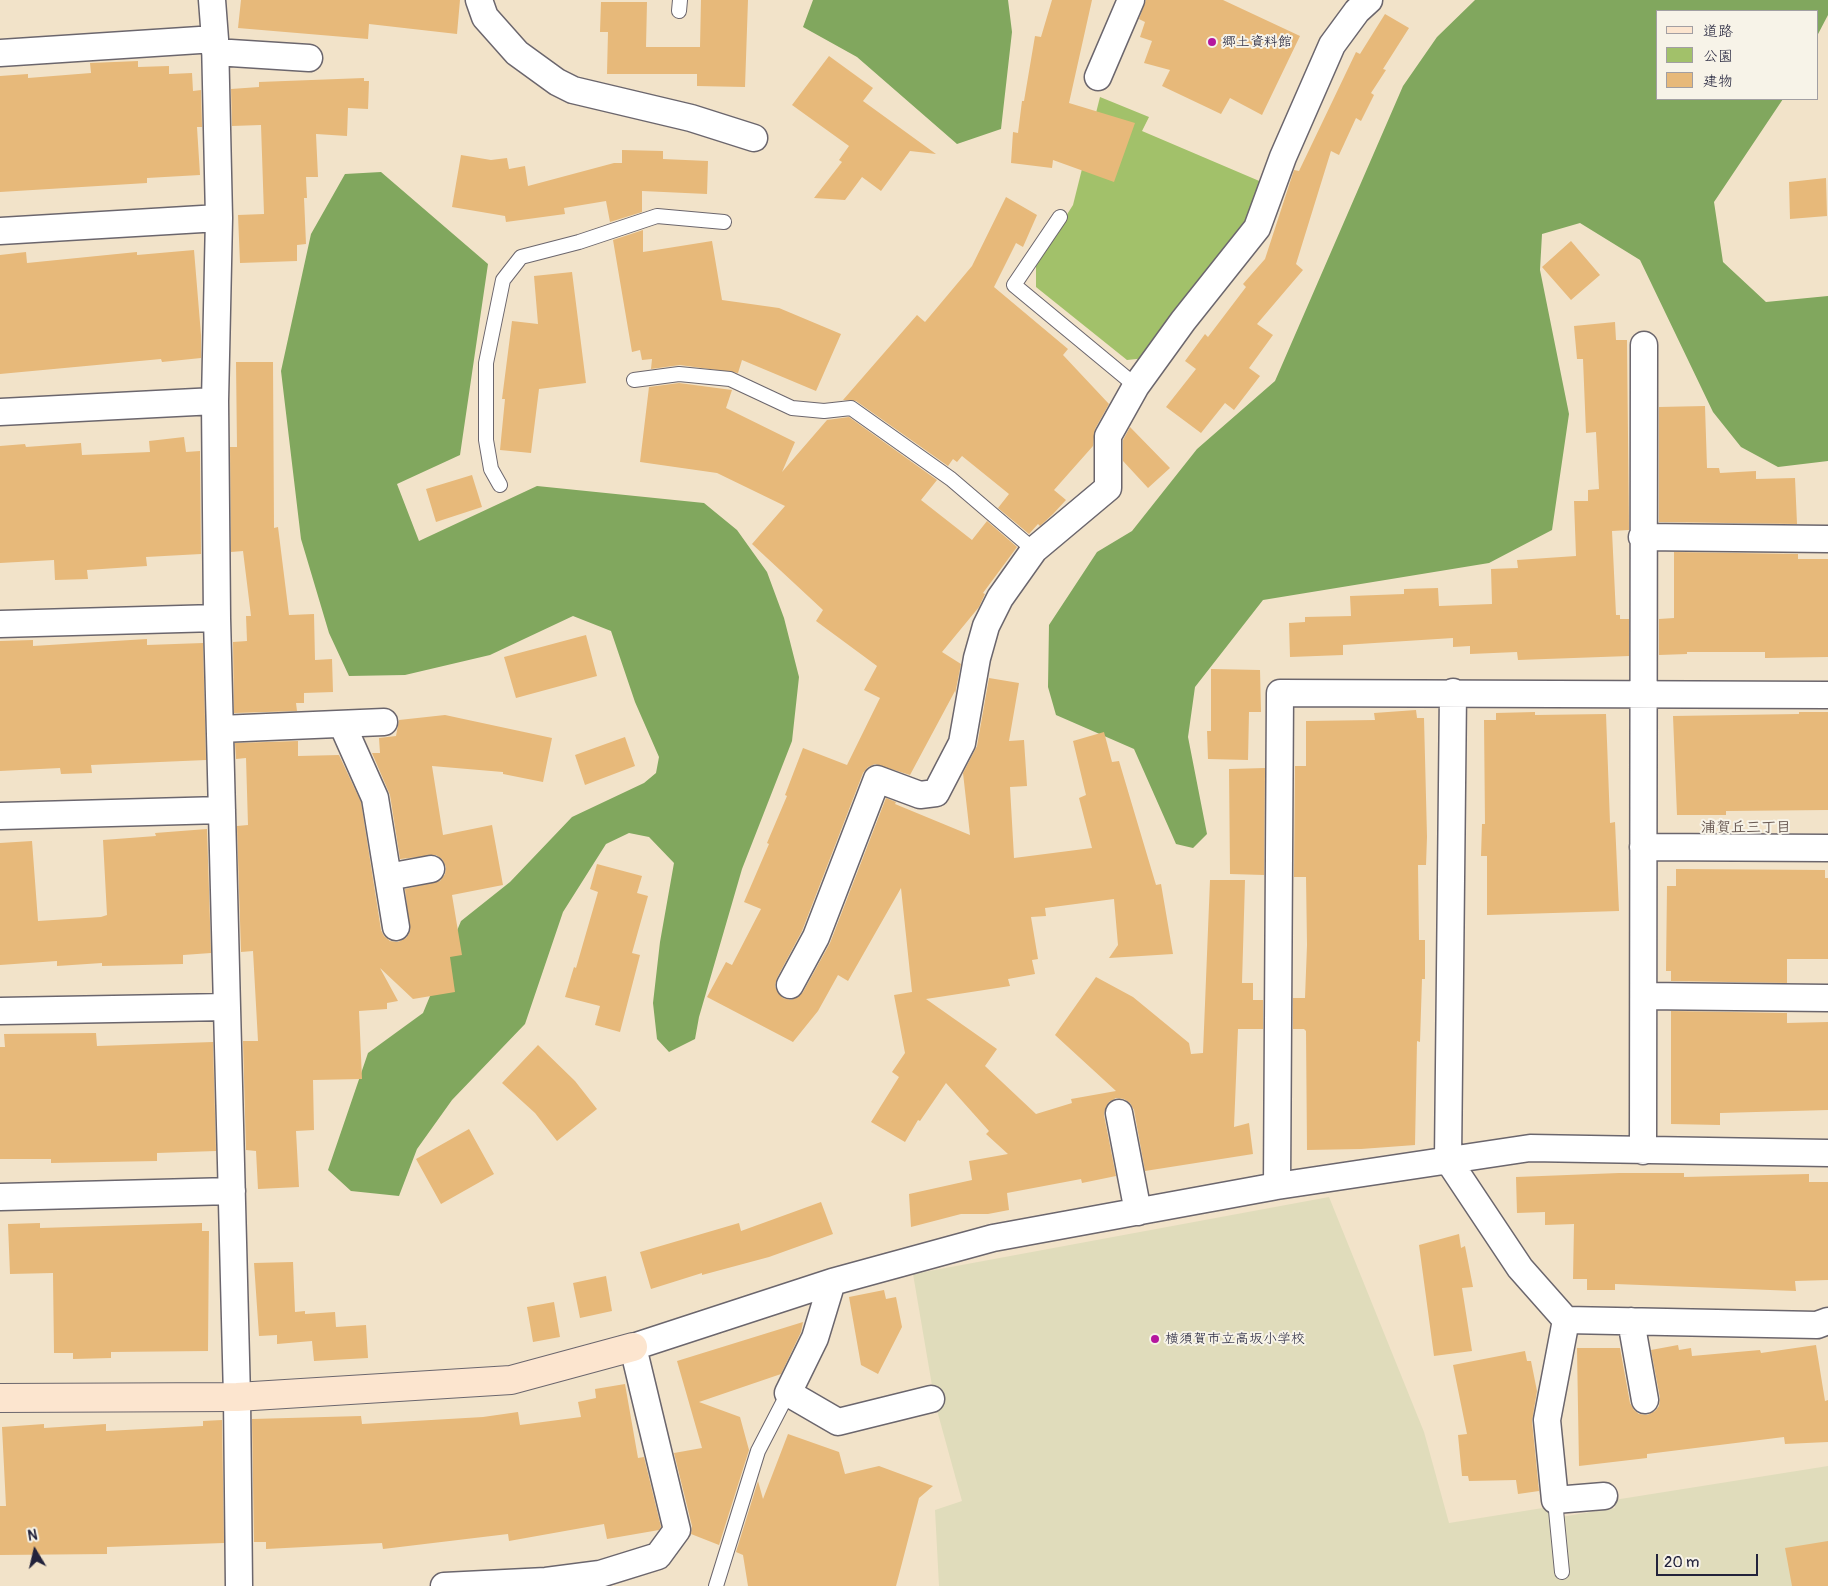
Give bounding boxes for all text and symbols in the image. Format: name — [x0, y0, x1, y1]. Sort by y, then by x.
legend — [1656, 10, 1818, 100]
text: 道路 — [1703, 22, 1733, 41]
place label: 郷土資料館 — [1222, 34, 1292, 50]
marker: 郷土資料館 — [1206, 36, 1218, 48]
text: 公園 — [1703, 47, 1733, 66]
text: 建物 — [1703, 72, 1733, 91]
district label: 浦賀丘三丁目 — [1701, 819, 1791, 837]
place label: 横須賀市立高坂小学校 — [1165, 1331, 1305, 1347]
marker: 横須賀市立高坂小学校 — [1149, 1333, 1161, 1345]
north arrow — [10, 1526, 60, 1576]
text: N — [27, 1527, 39, 1545]
scale bar — [1658, 1544, 1760, 1576]
text: 20 m — [1664, 1553, 1699, 1572]

